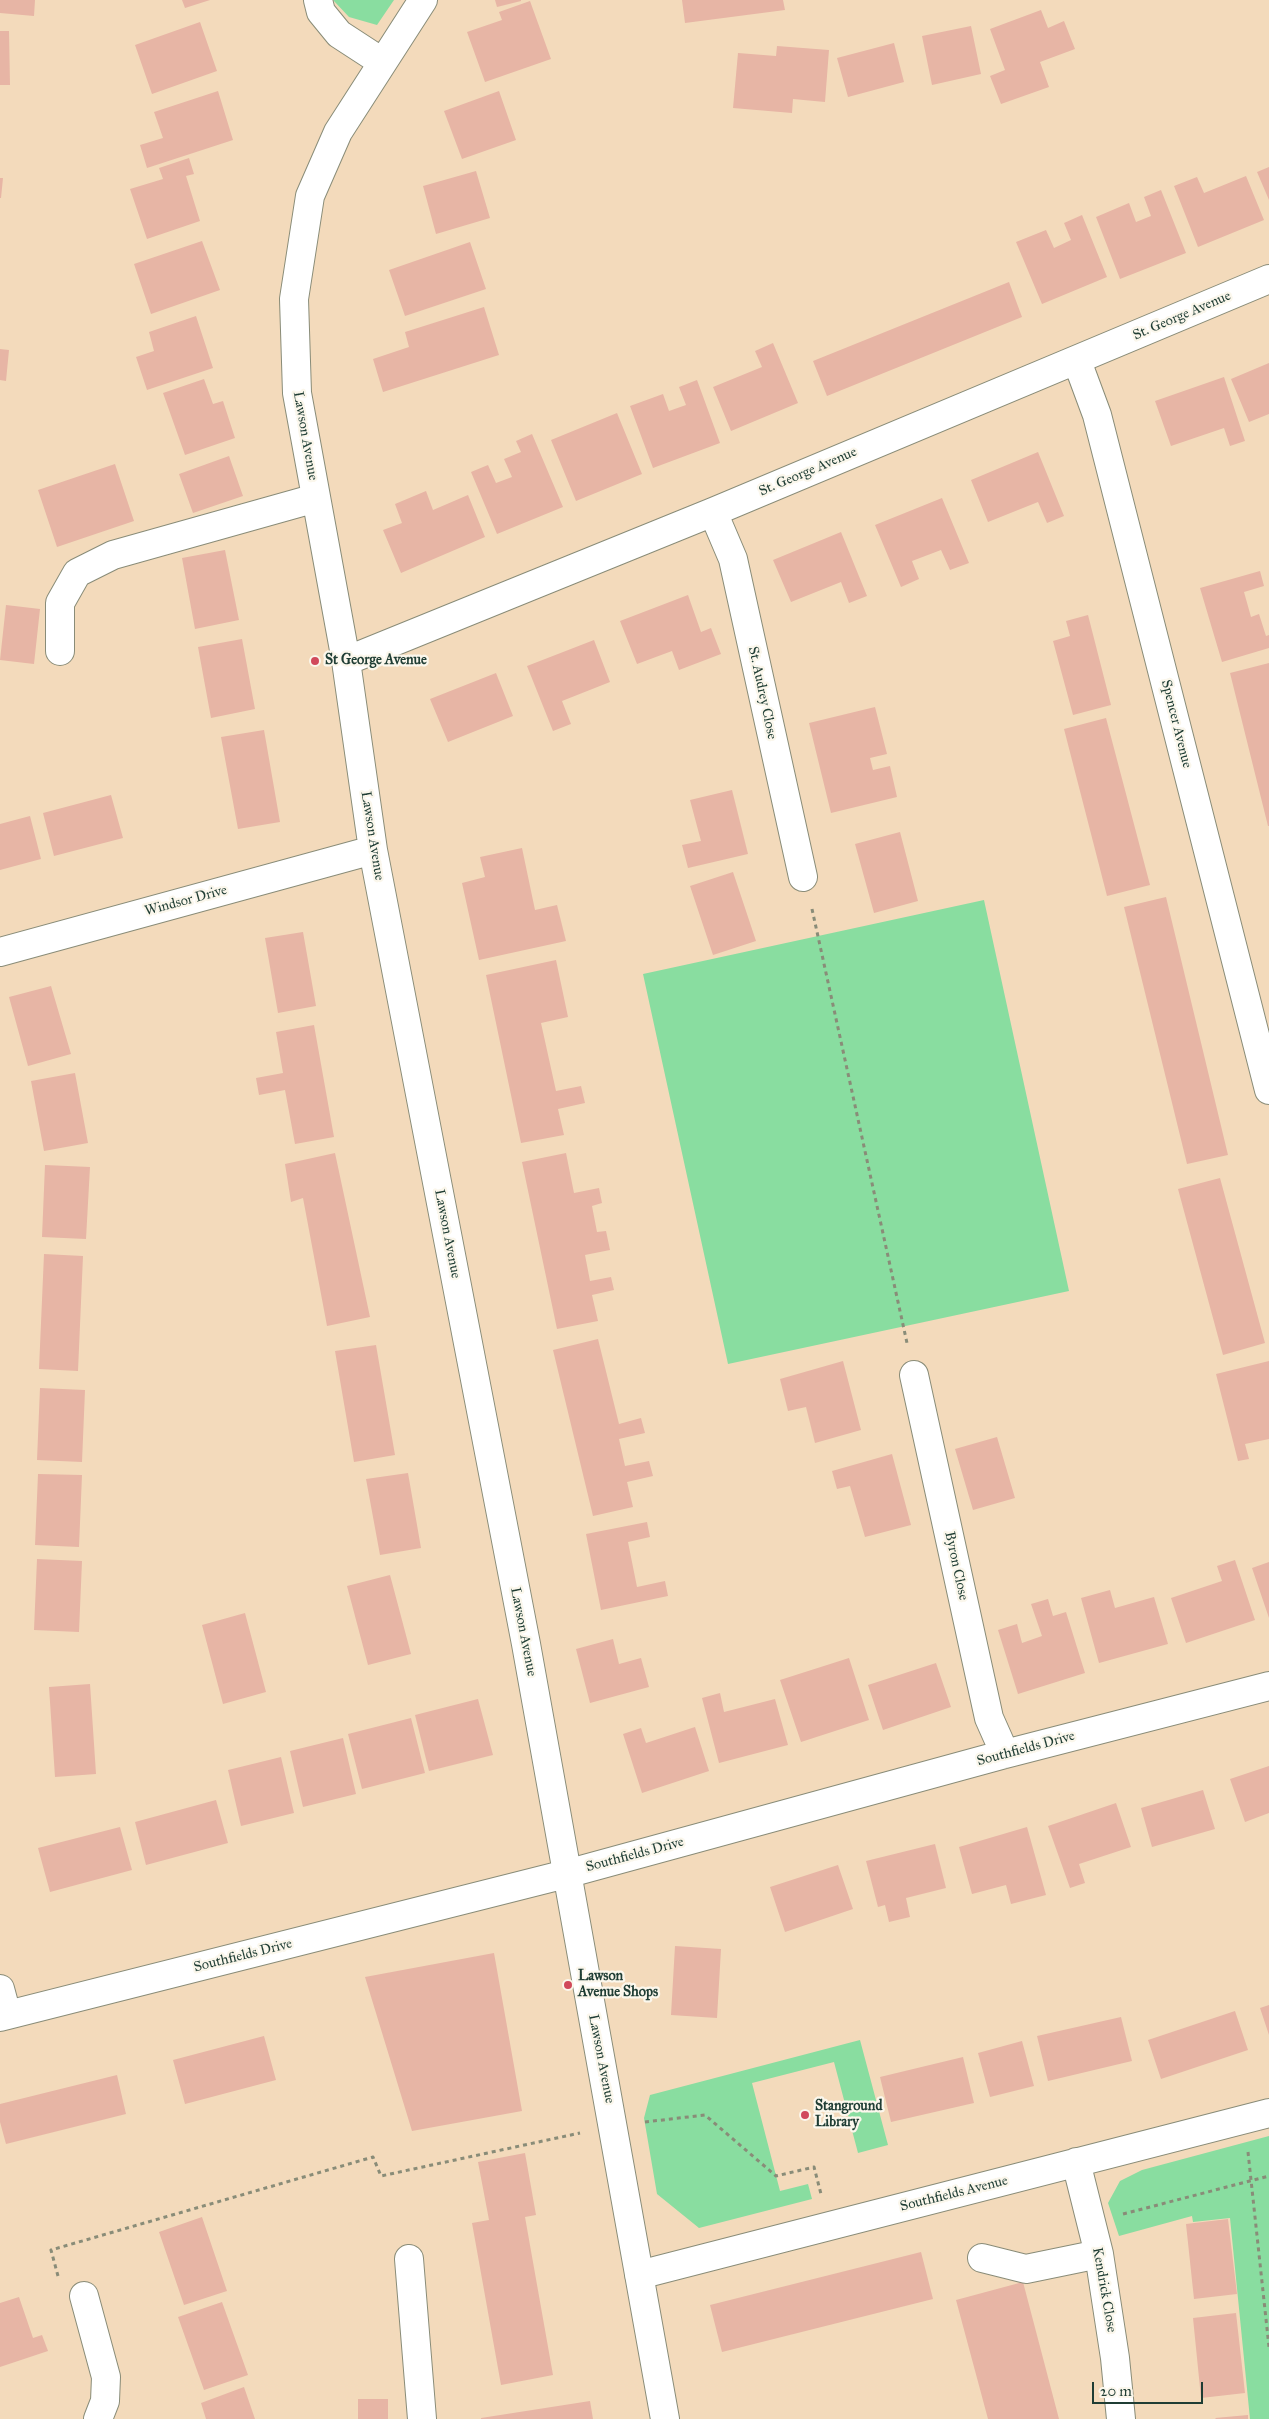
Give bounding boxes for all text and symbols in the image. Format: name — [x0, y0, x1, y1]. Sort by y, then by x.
street label: St. George Avenue — [1130, 288, 1234, 344]
street label: Lawson Avenue — [289, 390, 321, 482]
street label: St. George Avenue — [756, 444, 860, 500]
street label: St. Audrey Close — [744, 645, 780, 741]
place label: St George Avenue — [325, 653, 427, 669]
marker: St George Avenue — [309, 655, 321, 667]
street label: Spencer Avenue — [1157, 678, 1195, 770]
street label: Lawson Avenue — [357, 790, 387, 882]
street label: Windsor Drive — [143, 882, 229, 920]
street label: Lawson Avenue — [430, 1188, 464, 1280]
street label: Byron Close — [941, 1530, 971, 1602]
street label: Lawson Avenue — [506, 1586, 540, 1678]
street label: Southfields Drive — [975, 1728, 1077, 1770]
street label: Southfields Drive — [584, 1834, 686, 1876]
street label: Southfields Drive — [192, 1936, 294, 1976]
place label: Lawson Avenue Shops — [578, 1969, 658, 2001]
marker: Lawson Avenue Shops — [562, 1979, 574, 1991]
street label: Lawson Avenue — [584, 2013, 618, 2105]
place label: Stanground Library — [815, 2099, 882, 2132]
marker: Stanground Library — [799, 2109, 811, 2121]
street label: Southfields Avenue — [898, 2173, 1010, 2215]
street label: Kendrick Close — [1088, 2246, 1120, 2334]
scale bar — [1094, 2372, 1205, 2404]
text: 20 m — [1100, 2382, 1132, 2400]

